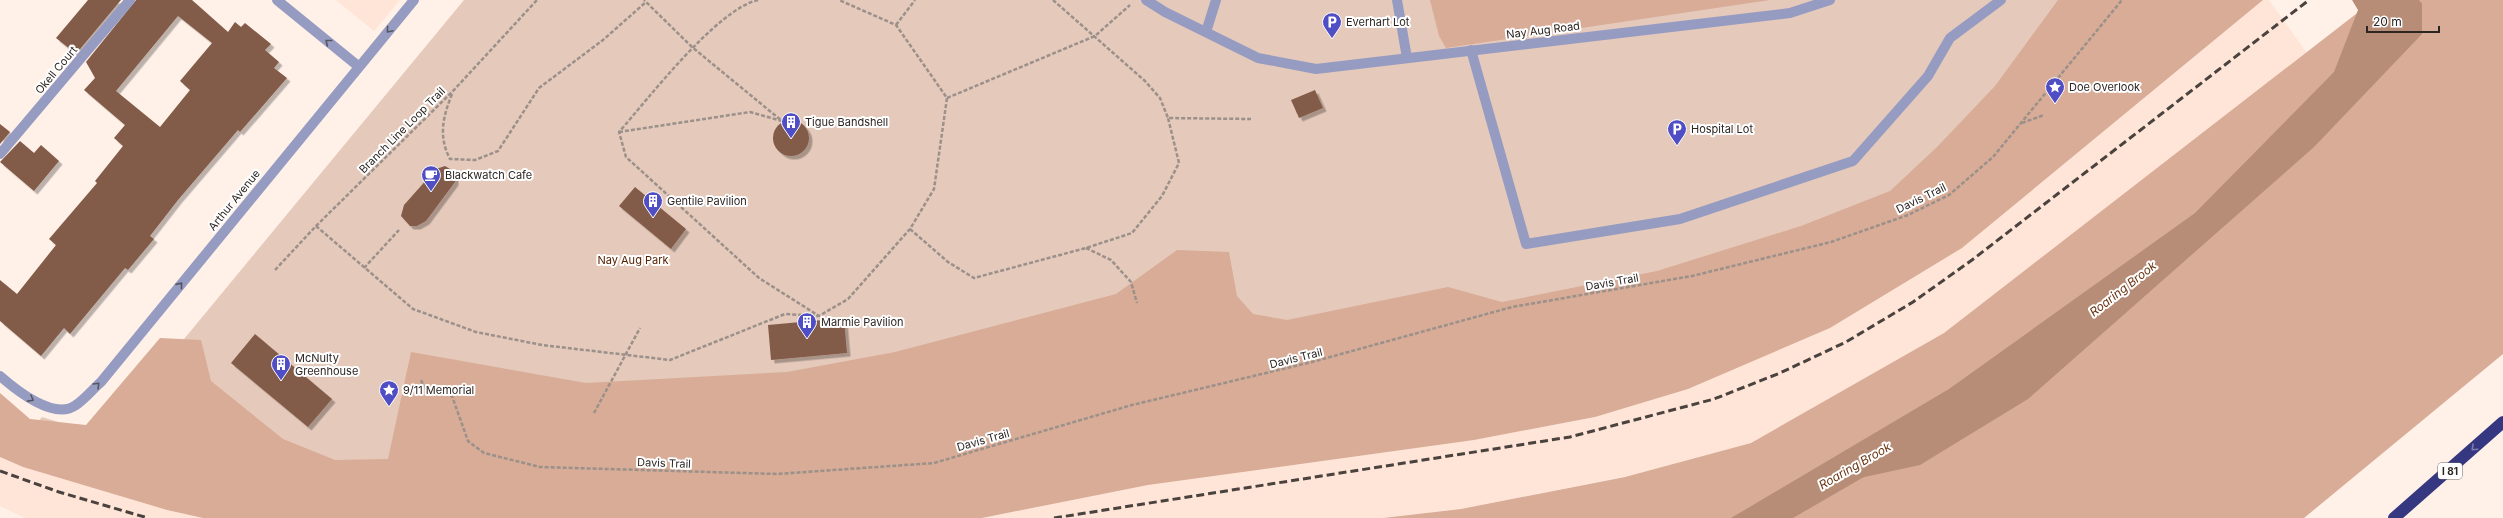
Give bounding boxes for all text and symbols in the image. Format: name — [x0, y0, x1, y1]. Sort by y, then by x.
scale bar — [2367, 8, 2439, 34]
parking icon: Everhart Lot — [1321, 11, 1343, 39]
text: 20 m — [2373, 14, 2402, 29]
place label: Everhart Lot — [1346, 15, 1410, 29]
street label: Nay Aug Road — [1505, 19, 1581, 41]
one-way arrow — [386, 25, 393, 33]
one-way arrow — [325, 39, 333, 46]
street label: Okell Court — [32, 43, 80, 97]
place icon: Doe Overlook — [2044, 76, 2066, 104]
place label: Doe Overlook — [2069, 80, 2140, 94]
street label: Branch Line Loop Trail — [356, 84, 448, 176]
building icon: Tigue Bandshell — [780, 111, 802, 139]
place label: Tigue Bandshell — [805, 115, 888, 129]
parking icon: Hospital Lot — [1666, 118, 1688, 146]
place label: Hospital Lot — [1691, 122, 1753, 136]
cafe icon: Blackwatch Cafe — [420, 164, 442, 192]
street label: Arthur Avenue — [205, 167, 263, 233]
place label: Blackwatch Cafe — [445, 168, 532, 182]
street label: Davis Trail — [1894, 180, 1948, 216]
building icon: Gentile Pavilion — [642, 190, 664, 218]
place label: Gentile Pavilion — [667, 194, 747, 208]
park label: Nay Aug Park — [597, 253, 669, 267]
water label: Roaring Brook — [2086, 258, 2159, 319]
street label: Davis Trail — [1584, 270, 1640, 294]
one-way arrow — [175, 283, 182, 290]
building icon: Marmie Pavilion — [796, 311, 818, 339]
place label: Marmie Pavilion — [821, 315, 904, 329]
street label: Davis Trail — [1268, 345, 1324, 371]
place label: McNulty Greenhouse — [295, 351, 358, 378]
building icon: McNulty Greenhouse — [270, 353, 292, 381]
place icon: 9/11 Memorial — [378, 379, 400, 407]
one-way arrow — [92, 383, 100, 390]
place label: 9/11 Memorial — [403, 383, 474, 397]
one-way arrow — [27, 394, 34, 401]
street label: Davis Trail — [955, 426, 1011, 454]
water label: Roaring Brook — [1816, 439, 1894, 492]
one-way arrow — [2471, 444, 2479, 451]
street label: Davis Trail — [637, 455, 691, 471]
road number: I 81 — [2438, 463, 2462, 479]

